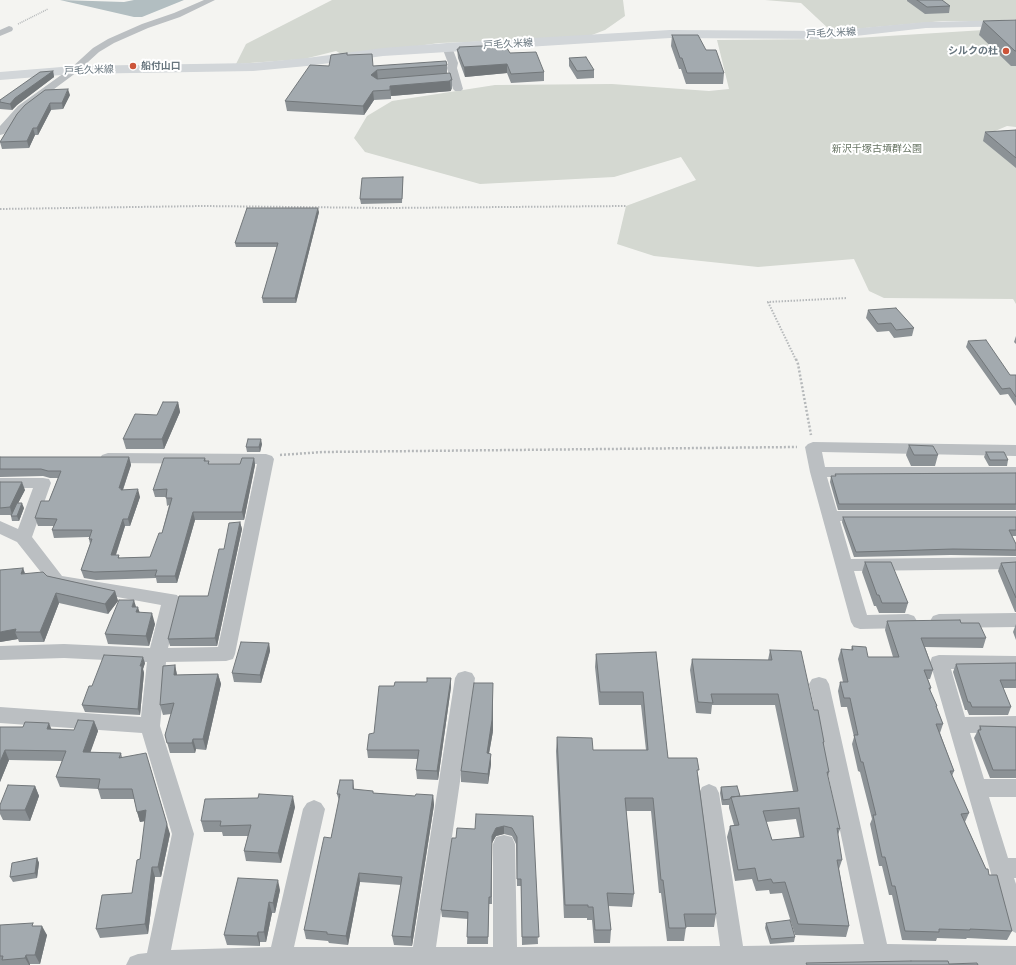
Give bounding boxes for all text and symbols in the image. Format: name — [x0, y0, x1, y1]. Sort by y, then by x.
street label: 戸毛久米線 — [806, 26, 856, 40]
street label: 戸毛久米線 — [483, 37, 533, 51]
place label: シルクの杜 — [948, 45, 998, 57]
marker: シルクの杜 — [1001, 46, 1011, 56]
place label: 船付山口 — [141, 60, 181, 72]
marker: 船付山口 — [128, 61, 138, 71]
street label: 戸毛久米線 — [64, 63, 114, 77]
park label: 新沢千塚古墳群公園 — [832, 143, 922, 155]

